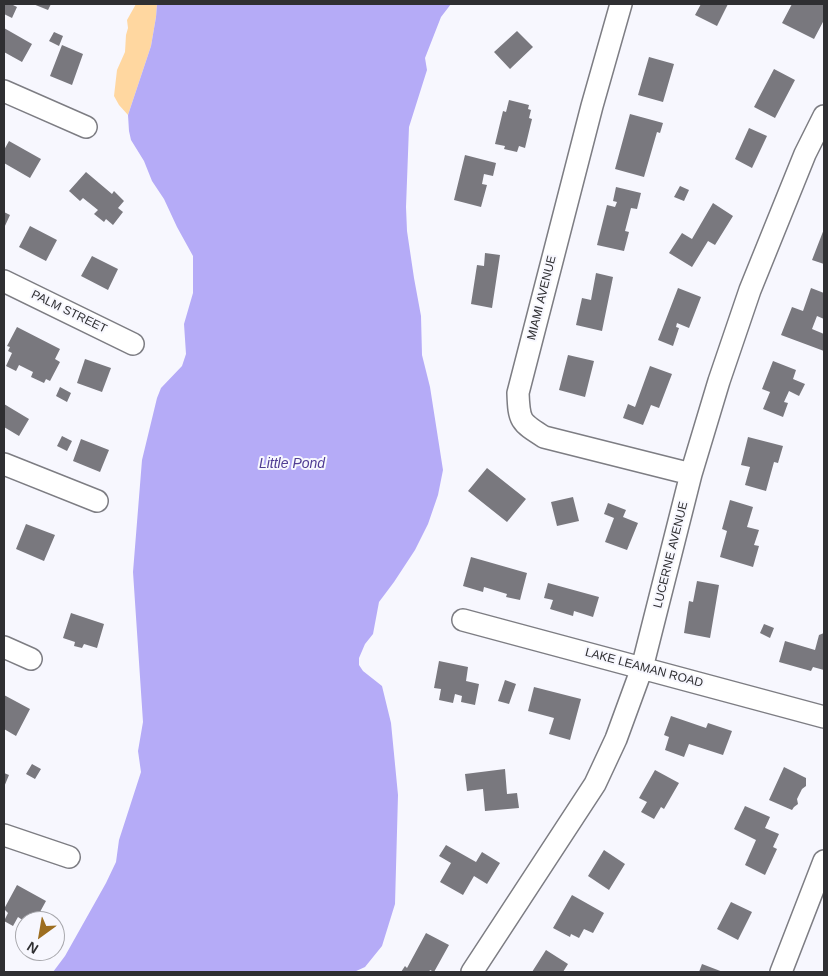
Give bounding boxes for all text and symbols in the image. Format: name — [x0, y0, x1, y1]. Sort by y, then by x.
street label: MIAMI AVENUE — [525, 254, 559, 342]
street label: PALM STREET — [29, 287, 109, 337]
water label: Little Pond — [259, 456, 325, 472]
street label: LUCERNE AVENUE — [651, 500, 691, 610]
street label: LAKE LEAMAN ROAD — [584, 645, 704, 691]
north arrow — [15, 911, 65, 961]
text: N — [24, 938, 41, 957]

